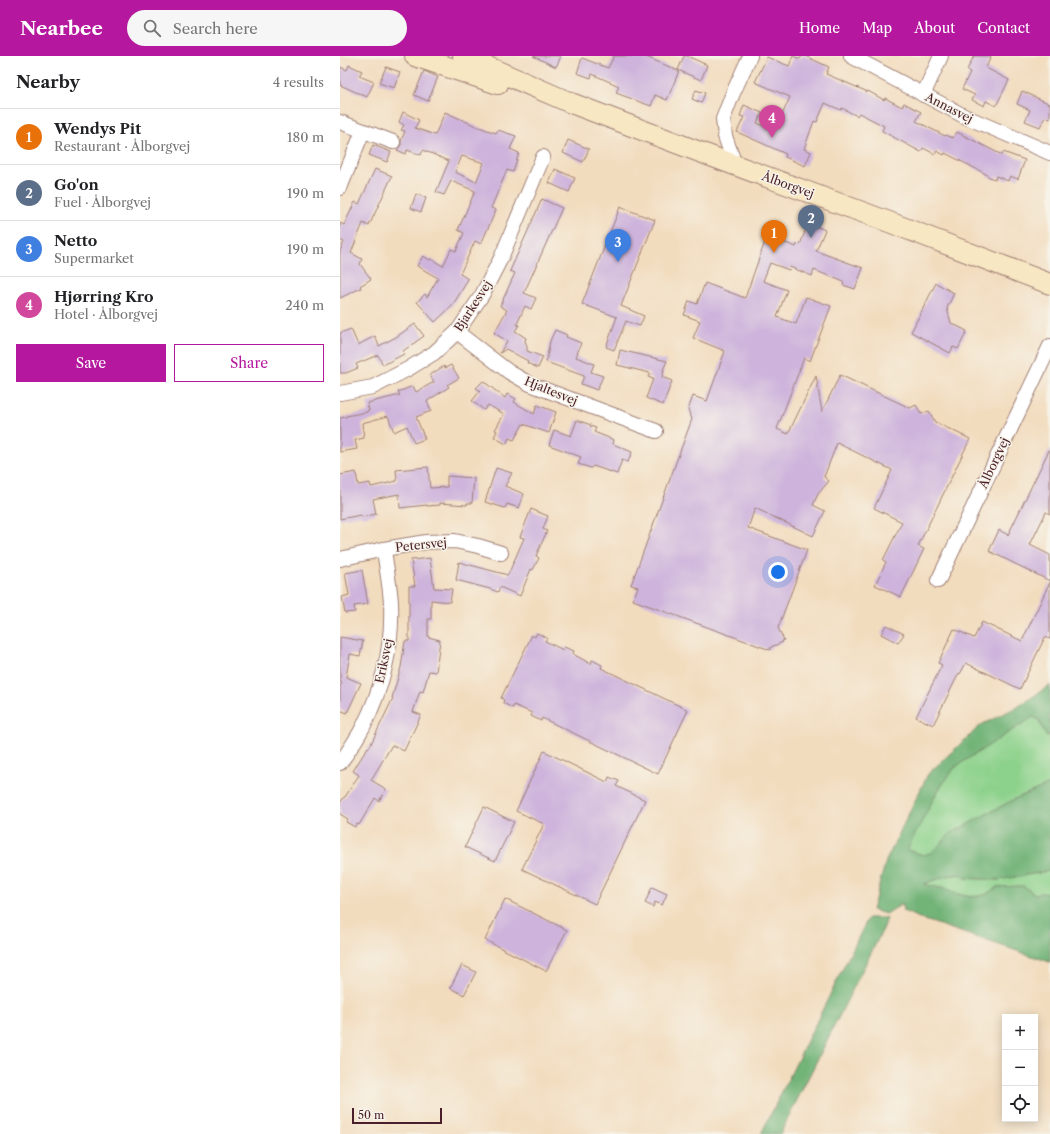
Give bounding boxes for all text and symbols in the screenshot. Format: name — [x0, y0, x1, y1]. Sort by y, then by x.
search box — [127, 10, 407, 46]
text: Nearbee — [20, 17, 103, 40]
icon: search — [141, 17, 163, 39]
text: Search here — [173, 19, 258, 38]
text: Home — [799, 19, 840, 37]
text: Map — [862, 19, 892, 37]
text: About — [914, 19, 955, 37]
text: Contact — [977, 19, 1030, 37]
text: Nearby — [16, 72, 80, 92]
text: 4 results — [273, 74, 324, 90]
street label: Annasvej — [922, 89, 976, 126]
pin: 4 — [759, 105, 785, 138]
text: Wendys Pit — [54, 119, 141, 138]
text: 1 — [26, 129, 32, 145]
text: 180 m — [287, 129, 324, 145]
text: Restaurant · Ålborgvej — [54, 138, 190, 154]
street label: Ålborgvej — [759, 167, 817, 201]
text: Go'on — [54, 175, 99, 194]
text: 2 — [25, 185, 33, 201]
text: 190 m — [287, 185, 324, 201]
text: Fuel · Ålborgvej — [54, 194, 151, 210]
pin: 2 — [798, 205, 824, 238]
pin: 1 — [761, 220, 787, 253]
pin: 3 — [605, 229, 631, 262]
text: Netto — [54, 231, 97, 250]
text: 3 — [25, 241, 33, 257]
text: 190 m — [287, 241, 324, 257]
text: Supermarket — [54, 250, 134, 266]
street label: Bjarkesvej — [451, 277, 495, 334]
text: Hjørring Kro — [54, 287, 154, 306]
text: 4 — [25, 297, 33, 313]
text: 240 m — [285, 297, 324, 313]
text: Hotel · Ålborgvej — [54, 306, 158, 322]
button: Save — [16, 344, 166, 382]
button: Share — [174, 344, 324, 382]
street label: Hjaltesvej — [522, 373, 580, 408]
street label: Ålborgvej — [974, 434, 1012, 492]
street label: Petersvej — [394, 534, 447, 555]
your location — [768, 562, 788, 582]
street label: Eriksvej — [371, 637, 396, 685]
map controls — [1002, 1014, 1038, 1122]
button: + — [1002, 1014, 1038, 1050]
button: − — [1002, 1050, 1038, 1086]
button: locate — [1002, 1086, 1038, 1122]
scale bar — [352, 1106, 442, 1125]
text: 50 m — [358, 1108, 384, 1122]

